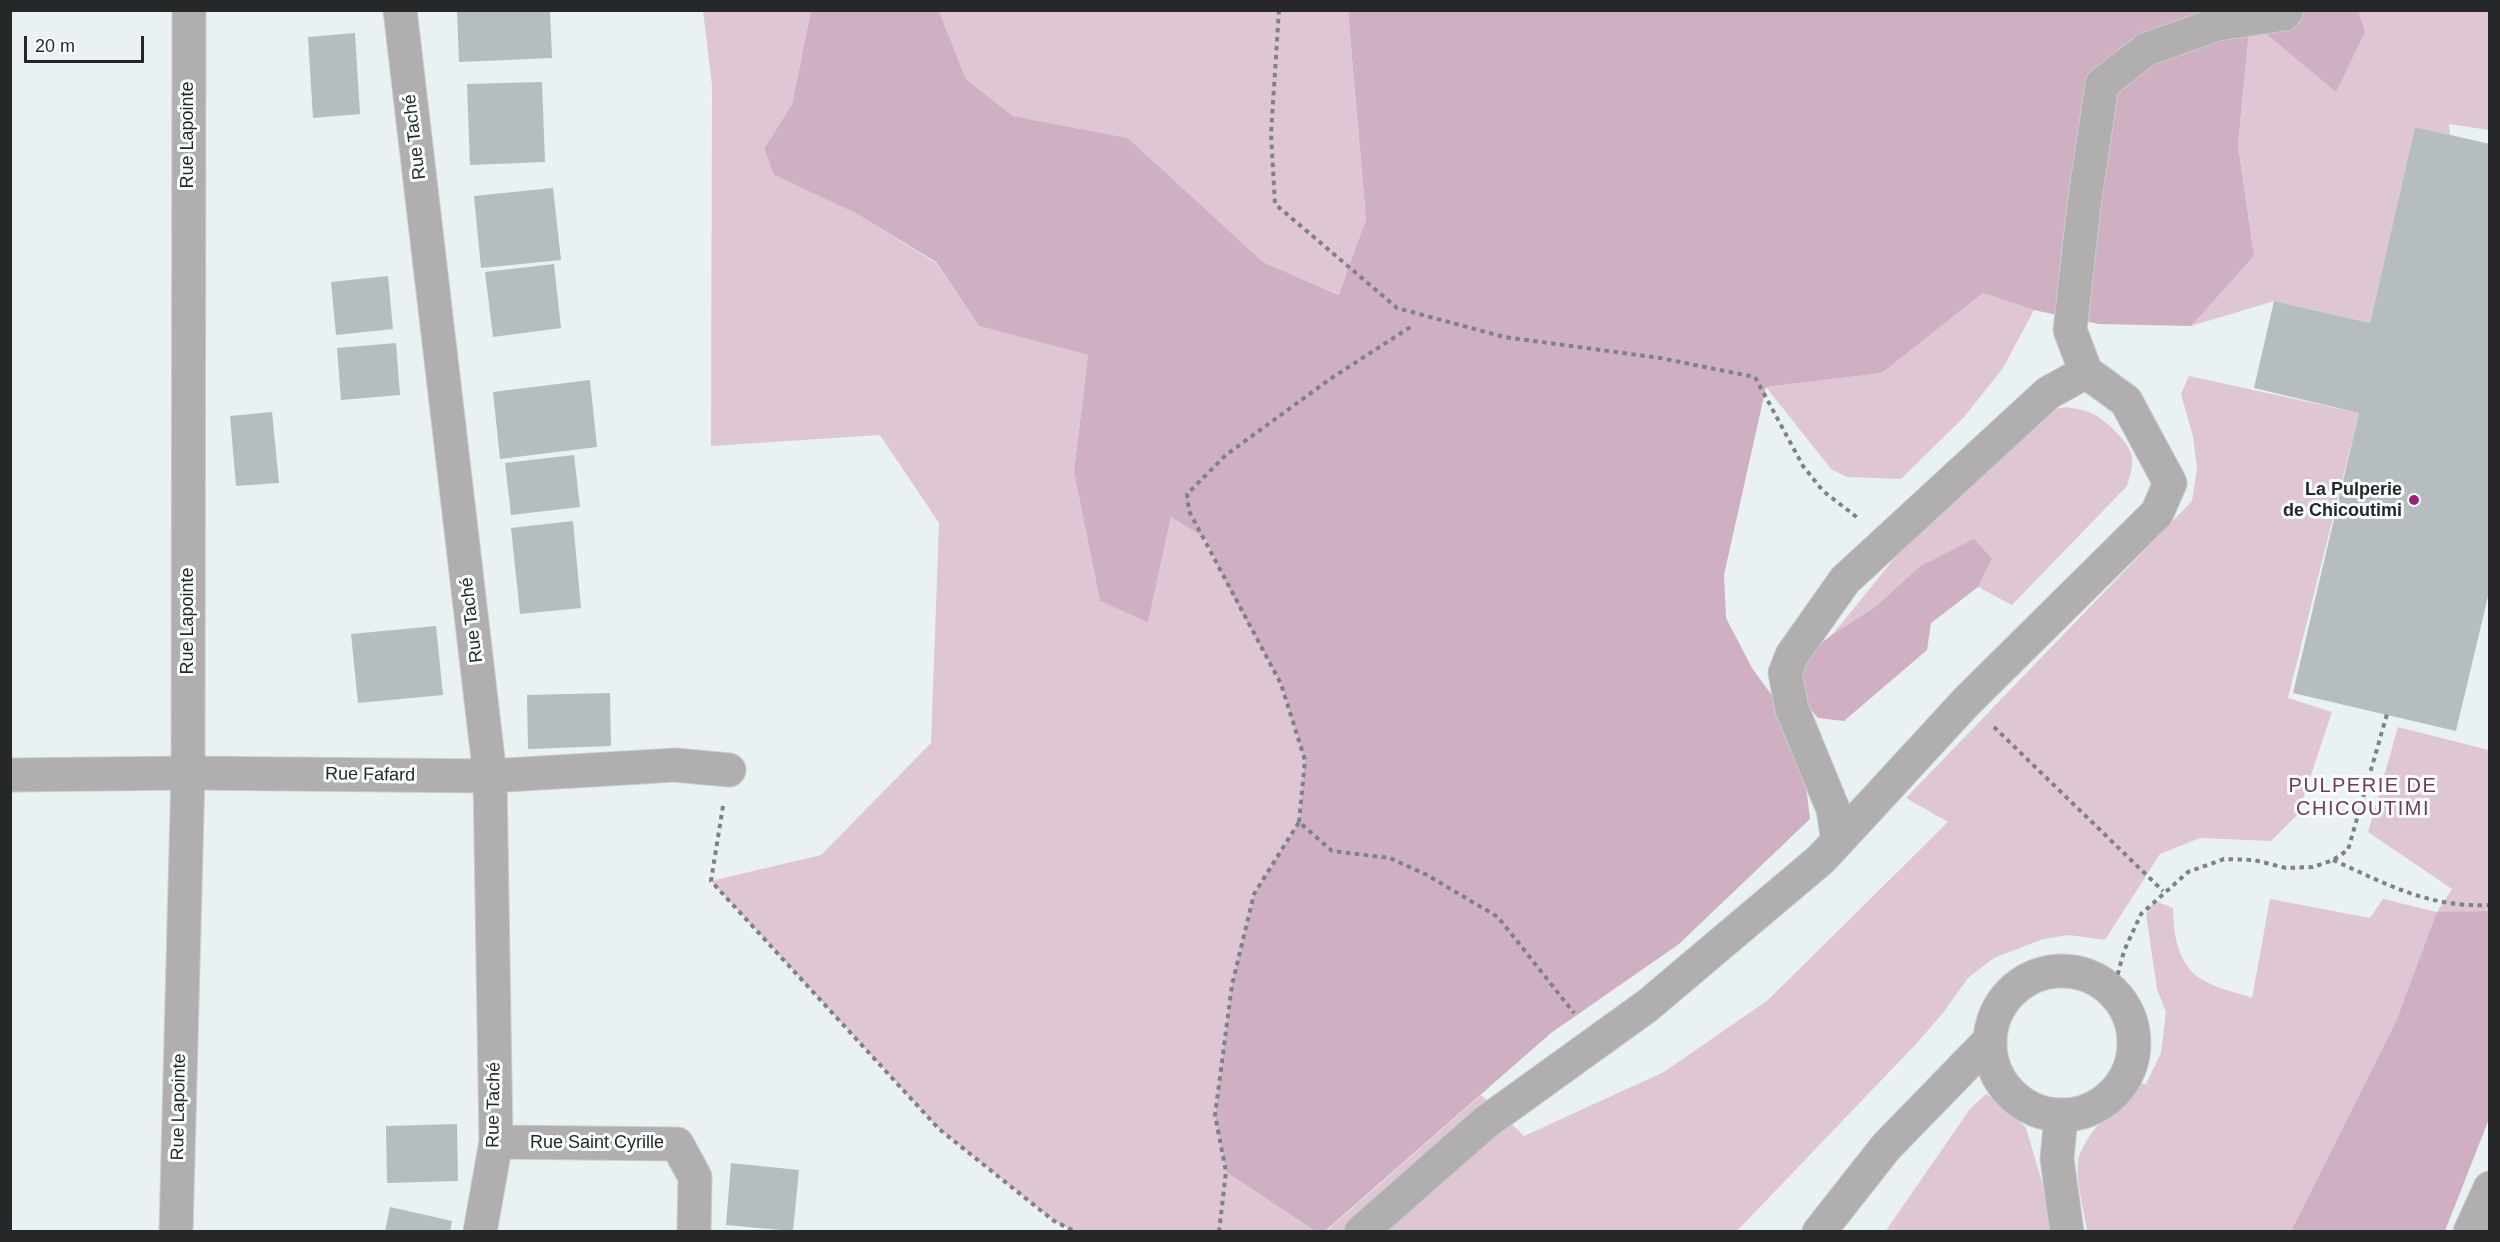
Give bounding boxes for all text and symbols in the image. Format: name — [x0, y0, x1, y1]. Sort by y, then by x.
scale bar — [27, 24, 147, 62]
text: 20 m — [35, 36, 75, 56]
street label: Rue Lapointe — [177, 81, 199, 189]
street label: Rue Taché — [399, 93, 431, 181]
place label: La Pulperie de Chicoutimi — [2283, 479, 2402, 522]
marker: La Pulperie de Chicoutimi — [2407, 493, 2421, 507]
street label: Rue Lapointe — [177, 567, 199, 675]
street label: Rue Taché — [456, 576, 488, 664]
street label: Rue Fafard — [325, 763, 415, 787]
district label: PULPERIE DE CHICOUTIMI — [2289, 774, 2437, 821]
street label: Rue Lapointe — [167, 1053, 191, 1161]
street label: Rue Taché — [482, 1062, 506, 1148]
street label: Rue Saint Cyrille — [530, 1132, 664, 1154]

